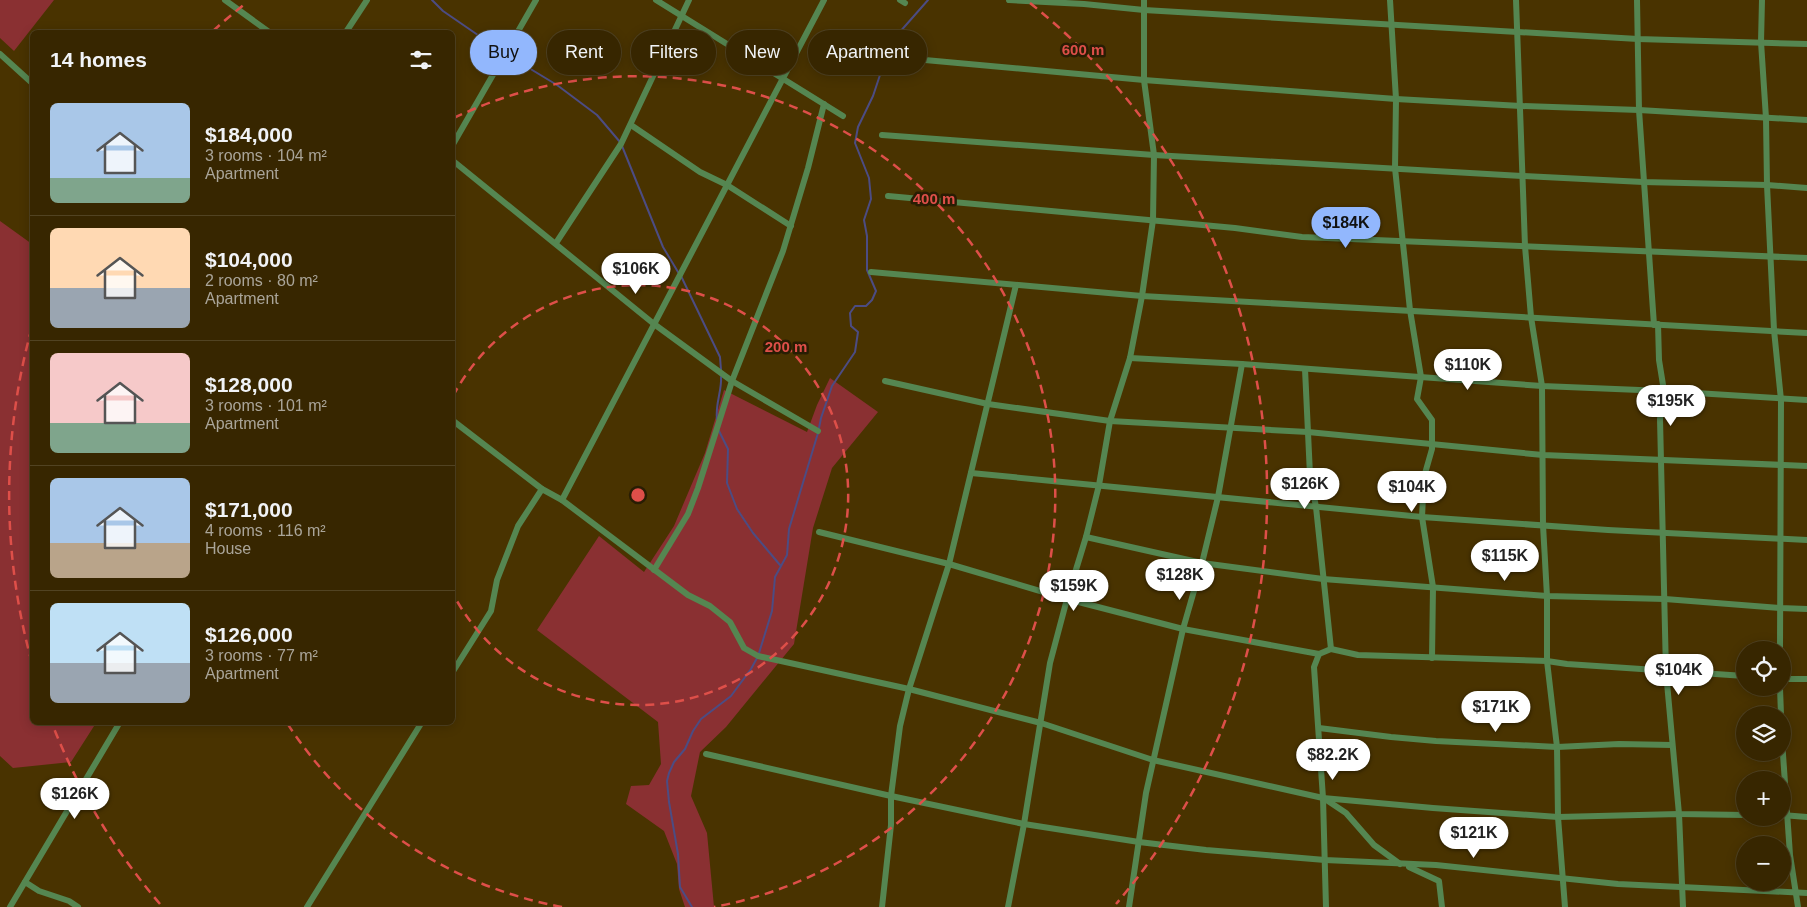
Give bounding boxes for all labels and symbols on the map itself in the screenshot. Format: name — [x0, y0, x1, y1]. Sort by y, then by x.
text: 600 m — [1062, 41, 1104, 58]
text: 400 m — [913, 190, 955, 207]
pin: $184K — [1311, 206, 1381, 249]
pin: $106K — [601, 252, 671, 295]
text: 200 m — [765, 338, 807, 355]
pin: $110K — [1433, 348, 1503, 391]
pin: $195K — [1636, 384, 1706, 427]
pin: $126K — [1270, 468, 1340, 510]
pin: $104K — [1377, 470, 1447, 513]
centre of rings — [629, 486, 647, 504]
pin: $115K — [1470, 540, 1540, 582]
pin: $128K — [1145, 558, 1215, 601]
pin: $159K — [1039, 570, 1109, 612]
pin: $104K — [1644, 654, 1714, 696]
pin: $171K — [1461, 690, 1531, 733]
pin: $82.2K — [1292, 738, 1374, 781]
pin: $126K — [40, 778, 110, 820]
pin: $121K — [1439, 816, 1509, 859]

